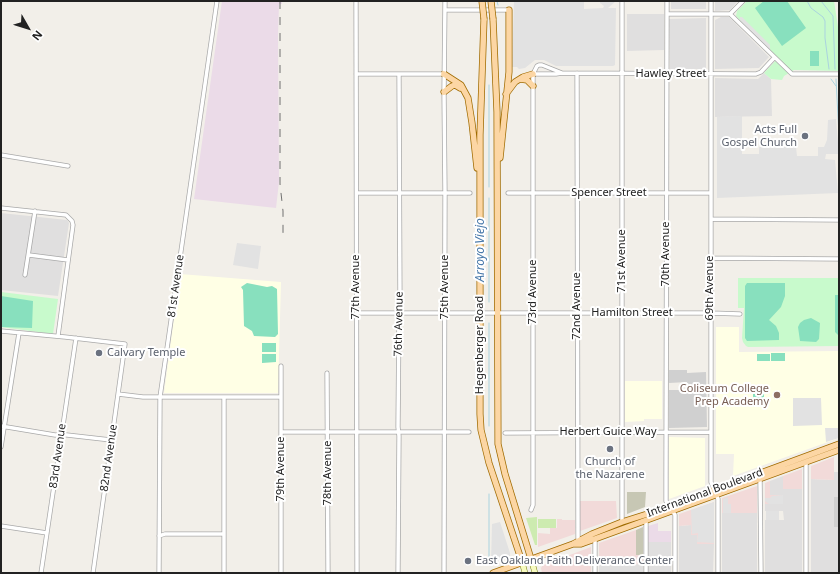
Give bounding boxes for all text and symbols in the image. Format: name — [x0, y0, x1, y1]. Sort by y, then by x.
north arrow — [8, 8, 48, 48]
text: N — [29, 28, 46, 44]
street label: Hawley Street — [636, 67, 706, 81]
place label: Acts Full Gospel Church — [721, 123, 797, 149]
marker: Acts Full Gospel Church — [800, 131, 810, 141]
street label: Spencer Street — [571, 186, 647, 200]
water label: Arroyo Viejo — [474, 218, 488, 282]
street label: 70th Avenue — [659, 222, 673, 286]
street label: 71st Avenue — [615, 229, 629, 293]
street label: 81st Avenue — [165, 254, 187, 318]
street label: 77th Avenue — [349, 255, 363, 319]
street label: 75th Avenue — [438, 255, 452, 319]
street label: 69th Avenue — [703, 256, 717, 320]
street label: 73rd Avenue — [526, 259, 540, 325]
street label: 72nd Avenue — [570, 272, 584, 340]
street label: 76th Avenue — [392, 291, 406, 357]
street label: Hegenberger Road — [473, 296, 487, 394]
street label: Hamilton Street — [591, 306, 673, 320]
place label: Calvary Temple — [107, 346, 185, 360]
marker: Calvary Temple — [94, 348, 104, 358]
place label: Coliseum College Prep Academy — [680, 382, 769, 408]
marker: Coliseum College Prep Academy — [772, 390, 782, 400]
street label: 83rd Avenue — [47, 423, 69, 489]
street label: 82nd Avenue — [98, 424, 120, 492]
street label: Herbert Guice Way — [559, 425, 657, 439]
street label: 79th Avenue — [274, 437, 288, 501]
street label: 78th Avenue — [321, 441, 335, 505]
marker: Church of the Nazarene — [605, 444, 615, 454]
place label: Church of the Nazarene — [575, 455, 645, 481]
street label: International Boulevard — [645, 466, 765, 520]
place label: East Oakland Faith Deliverance Center — [476, 554, 673, 568]
marker: East Oakland Faith Deliverance Center — [463, 556, 473, 566]

